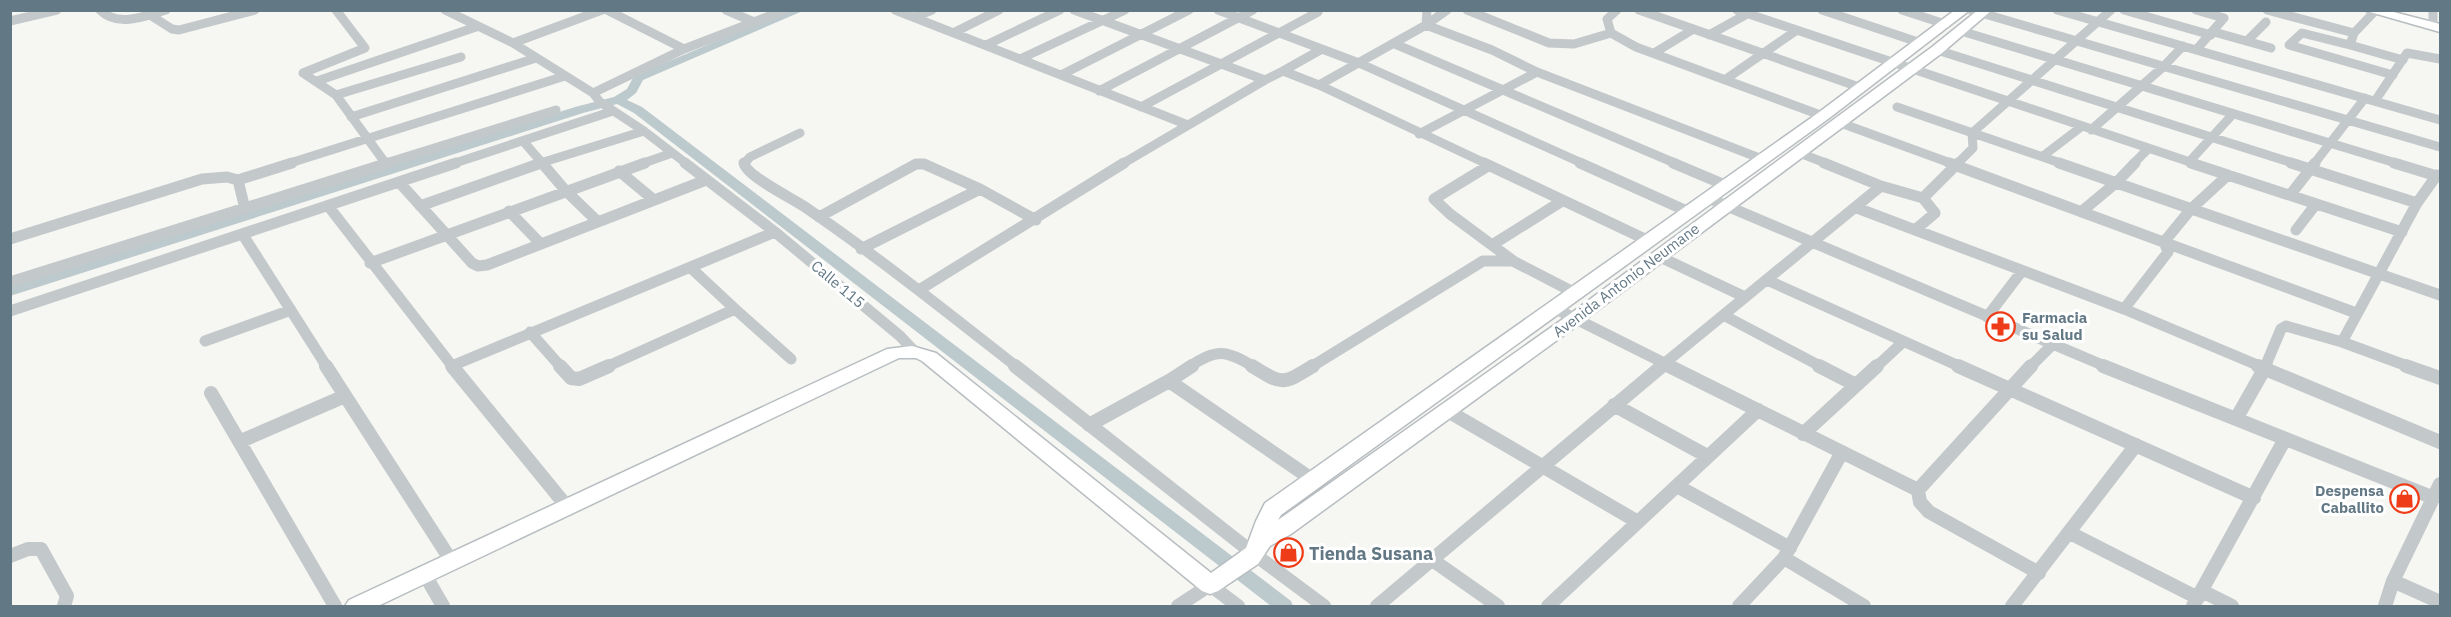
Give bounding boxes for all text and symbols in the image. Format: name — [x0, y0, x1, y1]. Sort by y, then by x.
street label: Avenida Antonio Neumane — [1549, 219, 1703, 341]
street label: Calle 115 — [807, 256, 869, 312]
place label: Farmacia su Salud — [2022, 308, 2088, 344]
pharmacy icon: Farmacia su Salud — [1985, 310, 2017, 342]
place label: Despensa Caballito — [2315, 481, 2384, 517]
shop icon: Despensa Caballito — [2389, 483, 2421, 515]
shop icon: Tienda Susana — [1272, 537, 1304, 569]
place label: Tienda Susana — [1309, 542, 1433, 565]

